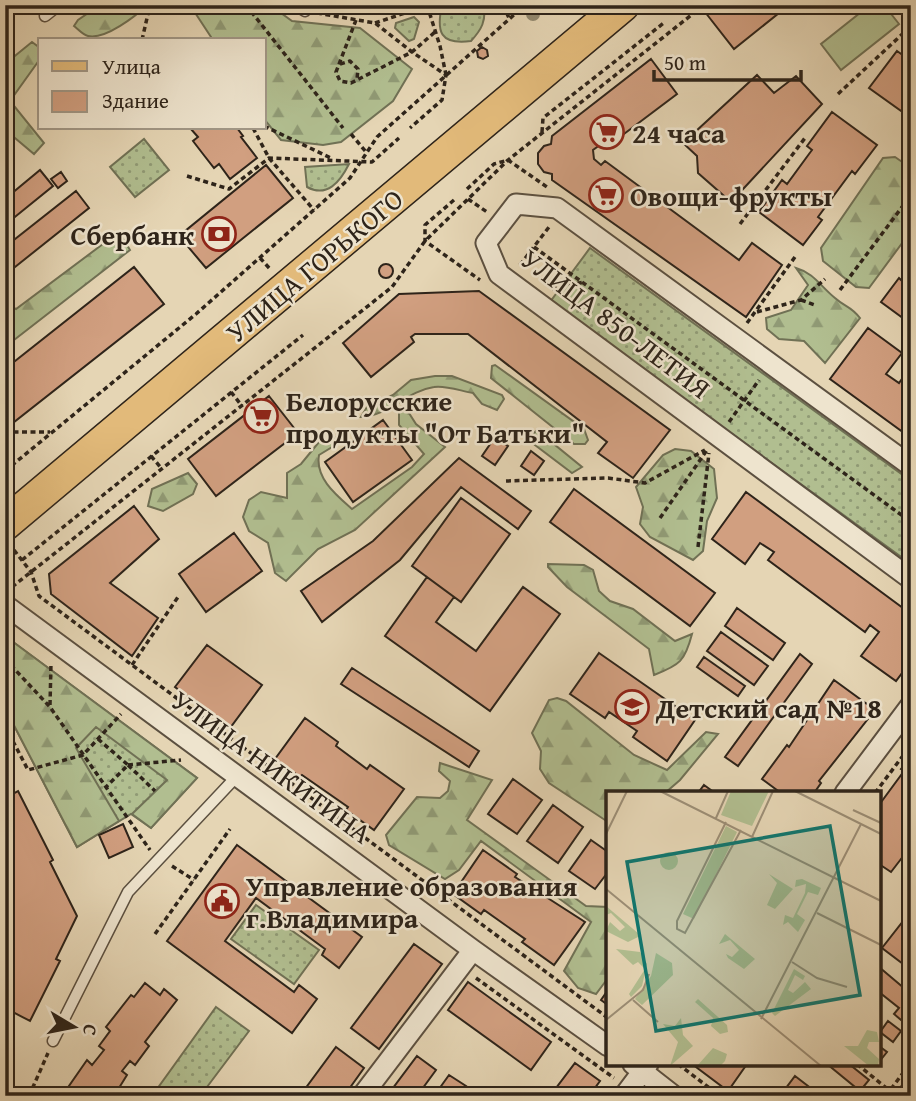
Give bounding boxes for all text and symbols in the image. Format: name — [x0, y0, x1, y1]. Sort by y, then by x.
legend — [38, 38, 266, 130]
scale bar — [654, 38, 800, 82]
text: 50 m — [664, 47, 706, 78]
text: Улица — [102, 51, 161, 82]
text: Здание — [102, 85, 169, 116]
place label: 24 часа — [632, 112, 726, 153]
supermarket icon: 24 часа — [588, 113, 626, 151]
place label: Овощи-фрукты — [630, 175, 832, 216]
supermarket icon: Овощи-фрукты — [587, 176, 625, 214]
street label: УЛИЦА ГОРЬКОГО — [216, 178, 412, 352]
place label: Сбербанк — [70, 214, 195, 255]
bank icon: Сбербанк — [200, 215, 238, 253]
street label: УЛИЦА 850-ЛЕТИЯ — [513, 238, 719, 408]
place label: Белорусские продукты "От Батьки" — [286, 380, 585, 453]
supermarket icon: Белорусские продукты "От Батьки" — [242, 397, 280, 435]
street label: УЛИЦА НИКИТИНА — [163, 679, 381, 853]
place label: Детский сад №18 — [655, 687, 882, 728]
school or university icon: Детский сад №18 — [613, 688, 651, 726]
inset map — [606, 791, 881, 1066]
place label: Управление образования г.Владимира — [246, 865, 577, 938]
public building icon: Управление образования г.Владимира — [203, 882, 241, 920]
north arrow — [38, 992, 108, 1062]
text: С — [76, 1022, 105, 1038]

